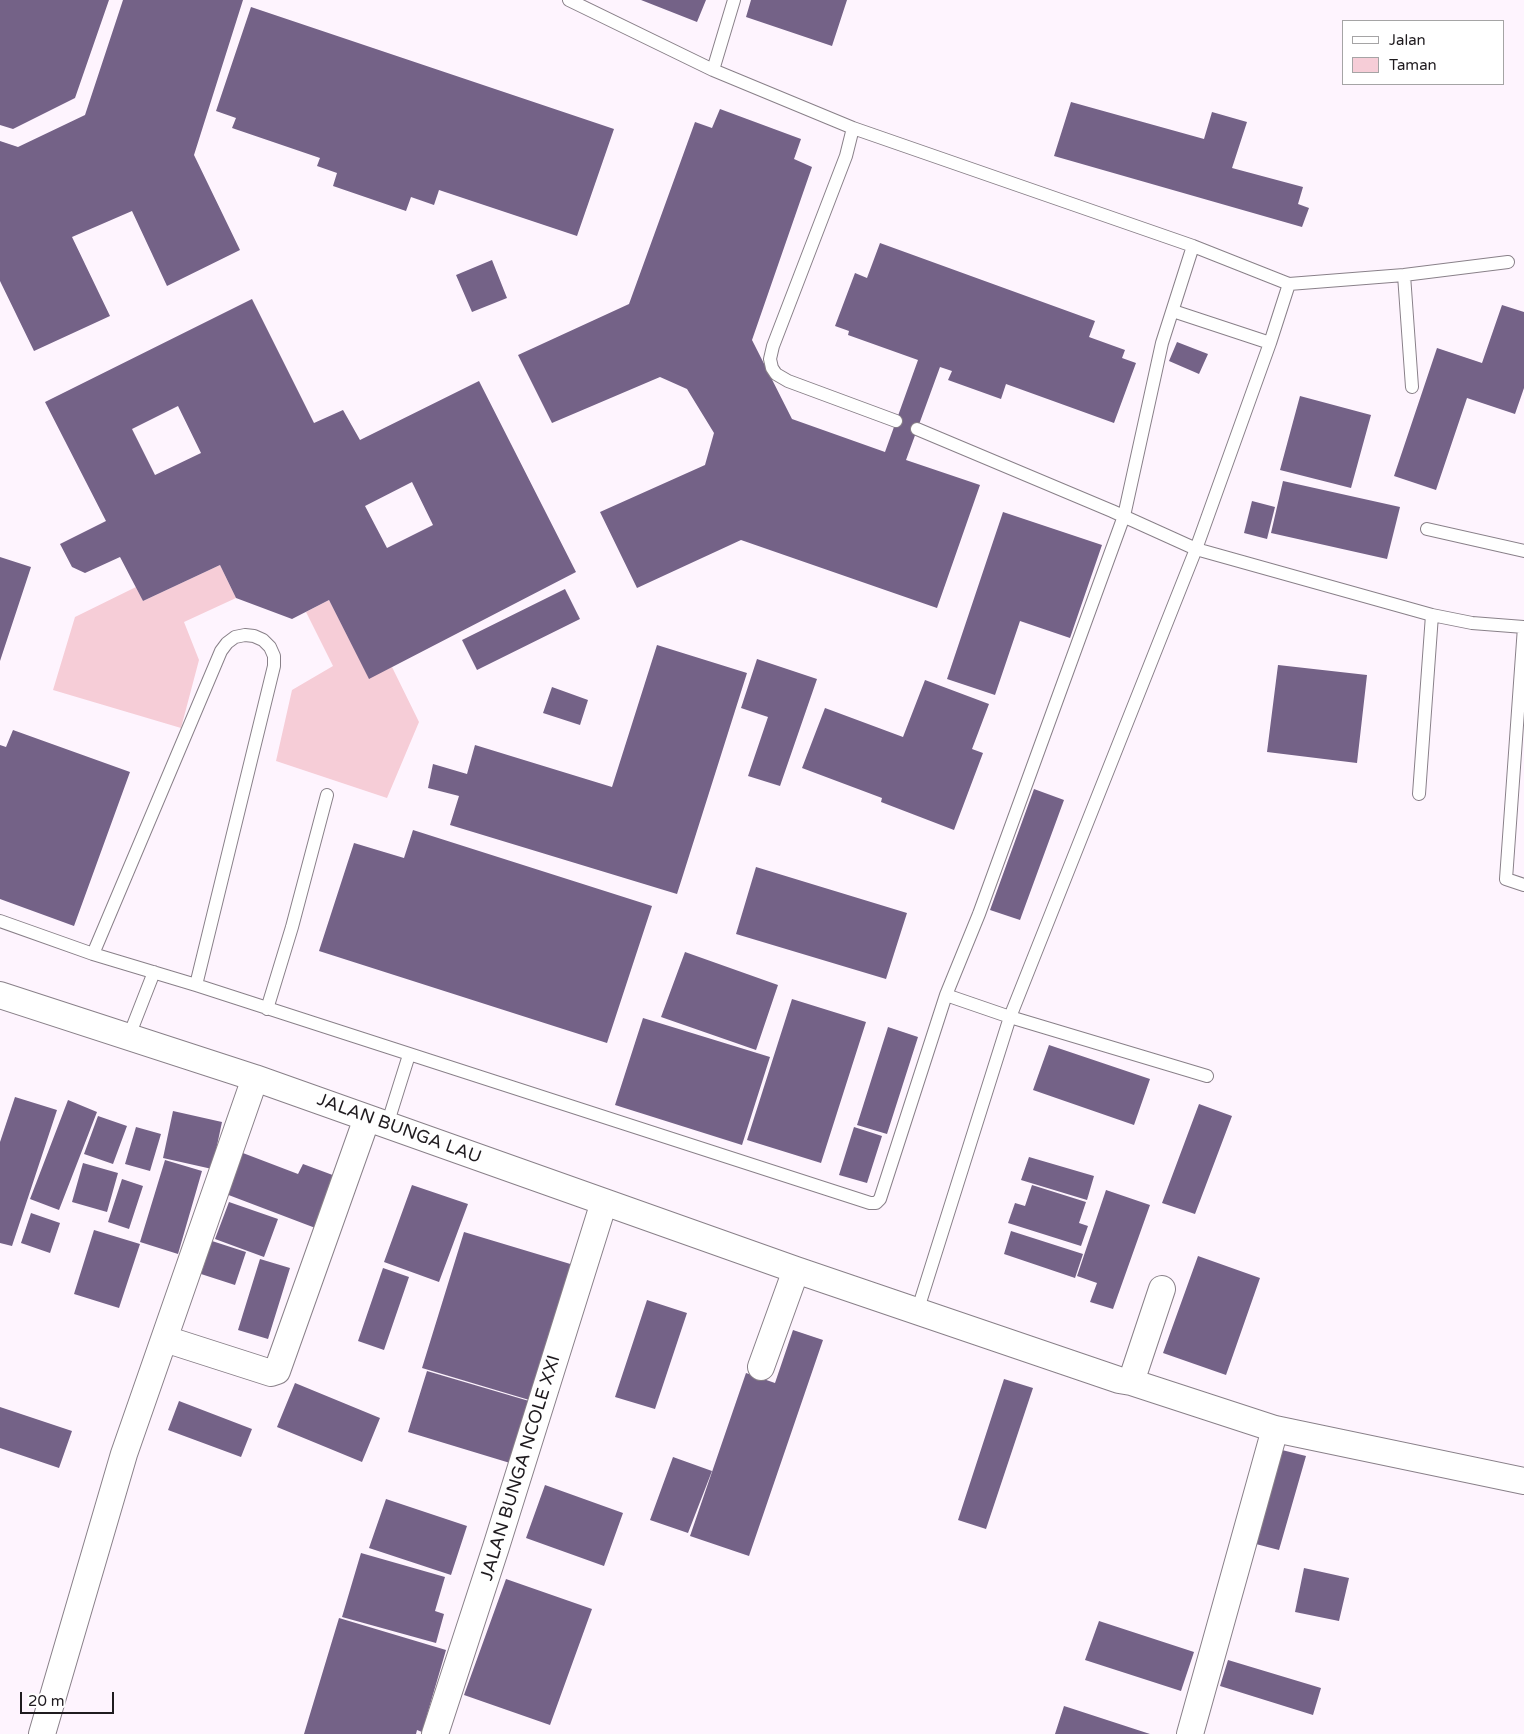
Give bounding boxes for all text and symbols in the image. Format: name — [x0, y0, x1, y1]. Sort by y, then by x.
legend — [1342, 20, 1504, 85]
text: Jalan — [1389, 31, 1426, 49]
text: Taman — [1389, 56, 1437, 74]
street label: JALAN BUNGA LAU — [314, 1089, 484, 1169]
street label: JALAN BUNGA NCOLE XXI — [476, 1353, 566, 1583]
scale bar — [22, 1682, 116, 1714]
text: 20 m — [28, 1692, 65, 1710]

